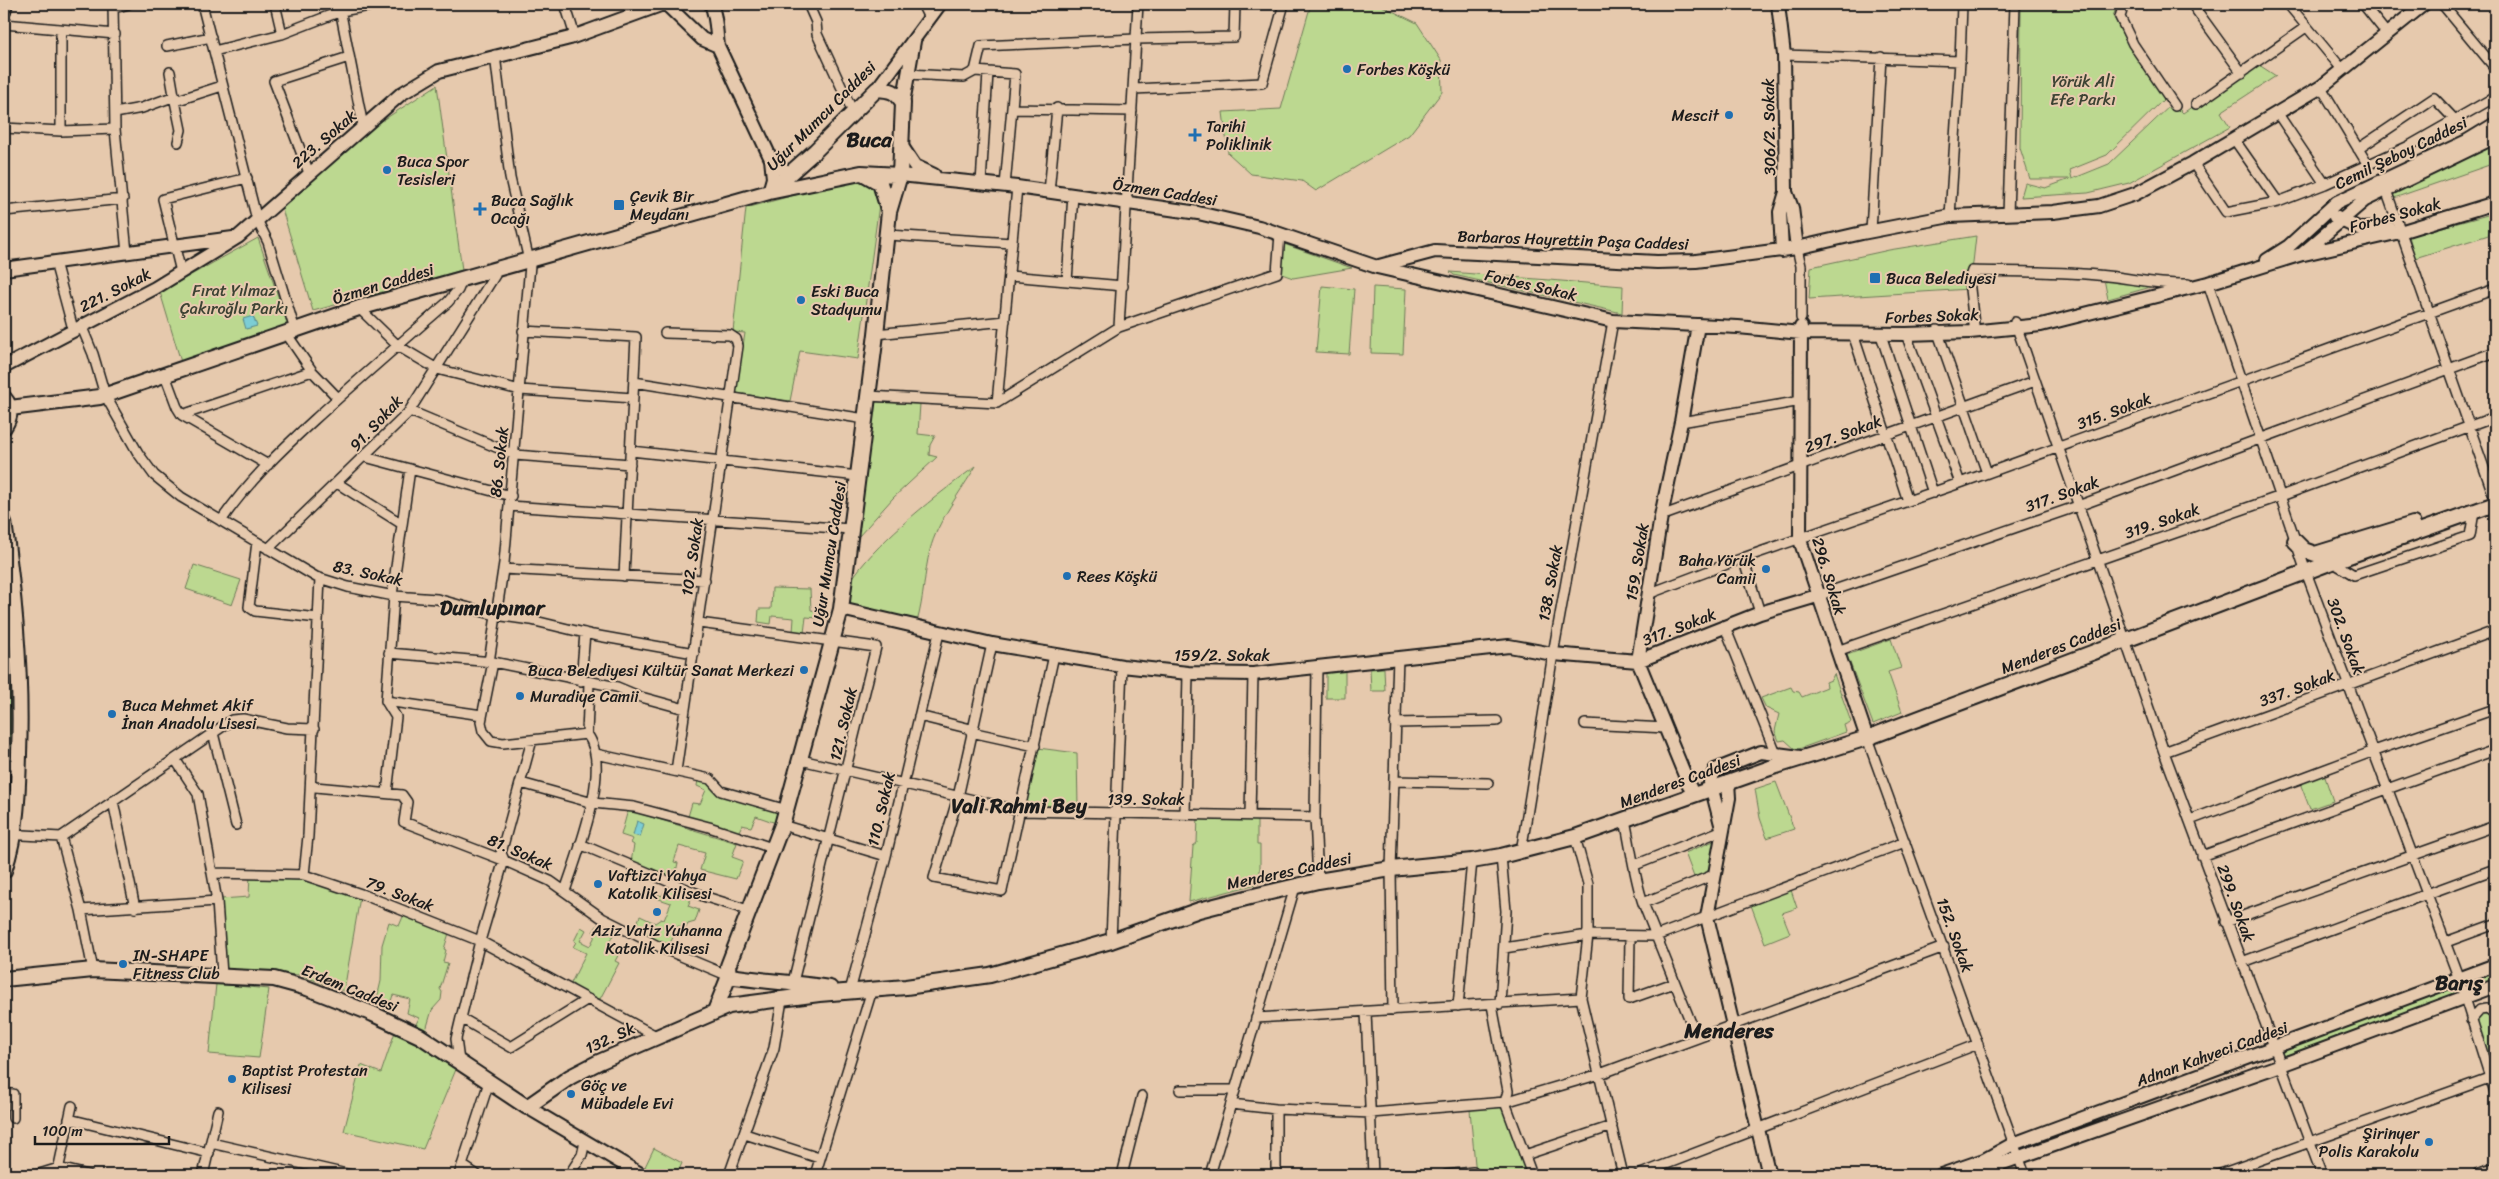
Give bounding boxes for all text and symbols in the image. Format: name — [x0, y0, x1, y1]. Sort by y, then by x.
street label: Uğur Mumcu Caddesi — [759, 53, 884, 178]
place label: Forbes Köşkü — [1357, 55, 1451, 84]
marker: Forbes Köşkü — [1341, 63, 1353, 75]
park label: Yörük Ali Efe Parkı — [2050, 67, 2116, 114]
street label: 306/2. Sokak — [1754, 78, 1784, 176]
place label: Mescit — [1672, 101, 1720, 130]
street label: 223. Sokak — [285, 102, 364, 176]
street label: Cemil Şeboy Caddesi — [2330, 108, 2473, 198]
marker: Mescit — [1723, 109, 1735, 121]
place label: Tarihi Poliklinik — [1206, 112, 1272, 159]
district label: Buca — [846, 121, 893, 159]
marker: Tarihi Poliklinik — [1188, 128, 1202, 142]
place label: Buca Spor Tesisleri — [397, 147, 470, 194]
marker: Buca Spor Tesisleri — [381, 164, 393, 176]
street label: Özmen Caddesi — [1111, 169, 1220, 215]
place label: Çevik Bir Meydanı — [630, 182, 695, 229]
place label: Buca Sağlık Ocağı — [491, 186, 574, 233]
street label: Forbes Sokak — [2346, 189, 2445, 241]
marker: Çevik Bir Meydanı — [612, 198, 626, 212]
marker: Buca Sağlık Ocağı — [473, 202, 487, 216]
street label: Barbaros Hayrettin Paşa Caddesi — [1457, 221, 1690, 259]
street label: Özmen Caddesi — [329, 255, 438, 313]
street label: 221. Sokak — [74, 259, 157, 321]
street label: Forbes Sokak — [1482, 260, 1580, 310]
place label: Buca Belediyesi — [1886, 264, 1997, 293]
marker: Buca Belediyesi — [1868, 271, 1882, 285]
park label: Fırat Yılmaz Çakıroğlu Parkı — [180, 276, 288, 323]
place label: Eski Buca Stadyumu — [811, 277, 883, 324]
marker: Eski Buca Stadyumu — [795, 294, 807, 306]
street label: Forbes Sokak — [1885, 300, 1980, 332]
street label: 315. Sokak — [2073, 384, 2156, 438]
street label: 91. Sokak — [342, 388, 410, 458]
street label: 297. Sokak — [1800, 406, 1886, 461]
street label: 86. Sokak — [481, 425, 517, 499]
street label: 317. Sokak — [2021, 467, 2104, 521]
street label: Uğur Mumcu Caddesi — [803, 479, 855, 629]
street label: 319. Sokak — [2121, 494, 2204, 547]
street label: 102. Sokak — [672, 516, 712, 598]
street label: 159. Sokak — [1617, 520, 1658, 603]
street label: 296. Sokak — [1803, 533, 1855, 619]
street label: 138. Sokak — [1529, 542, 1571, 624]
place label: Baha Yörük Camii — [1678, 546, 1757, 593]
street label: 83. Sokak — [330, 551, 406, 595]
place label: Rees Köşkü — [1077, 562, 1157, 591]
marker: Baha Yörük Camii — [1760, 563, 1772, 575]
marker: Rees Köşkü — [1061, 570, 1073, 582]
district label: Dumlupınar — [440, 589, 547, 627]
street label: 302. Sokak — [2319, 593, 2374, 679]
street label: 317. Sokak — [1638, 599, 1721, 654]
street label: Menderes Caddesi — [1996, 609, 2126, 682]
street label: 159/2. Sokak — [1174, 641, 1270, 670]
place label: Buca Belediyesi Kültür Sanat Merkezi — [528, 656, 795, 685]
street label: 337. Sokak — [2255, 661, 2339, 715]
marker: Buca Belediyesi Kültür Sanat Merkezi — [798, 664, 810, 676]
place label: Muradiye Camii — [530, 682, 639, 711]
street label: 121. Sokak — [820, 684, 866, 764]
marker: Muradiye Camii — [514, 690, 526, 702]
place label: Buca Mehmet Akif İnan Anadolu Lisesi — [121, 691, 257, 738]
marker: Buca Mehmet Akif İnan Anadolu Lisesi — [106, 708, 118, 720]
street label: Menderes Caddesi — [1615, 745, 1745, 816]
street label: 110. Sokak — [858, 768, 904, 849]
street label: 139. Sokak — [1107, 785, 1185, 814]
district label: Vali Rahmi Bey — [951, 787, 1088, 825]
street label: 81. Sokak — [483, 825, 558, 879]
street label: Menderes Caddesi — [1224, 843, 1355, 898]
street label: 299. Sokak — [2209, 860, 2264, 947]
place label: Vaftizci Yahya Katolik Kilisesi — [608, 861, 712, 908]
street label: 79. Sokak — [362, 868, 439, 920]
marker: Vaftizci Yahya Katolik Kilisesi — [592, 878, 604, 890]
street label: 152. Sokak — [1928, 893, 1982, 977]
marker: Aziz Vatiz Yuhanna Katolik Kilisesi — [651, 906, 663, 918]
place label: Aziz Vatiz Yuhanna Katolik Kilisesi — [591, 916, 722, 963]
place label: IN-SHAPE Fitness Club — [132, 941, 220, 988]
street label: Erdem Caddesi — [297, 955, 403, 1021]
marker: IN-SHAPE Fitness Club — [117, 958, 129, 970]
district label: Barış — [2435, 964, 2484, 1002]
district label: Menderes — [1683, 1012, 1775, 1050]
street label: Adnan Kahveci Caddesi — [2131, 1013, 2293, 1095]
street label: 132. Sk — [580, 1014, 640, 1062]
place label: Baptist Protestan Kilisesi — [242, 1056, 368, 1103]
place label: Göç ve Mübadele Evi — [581, 1071, 674, 1118]
marker: Baptist Protestan Kilisesi — [226, 1073, 238, 1085]
marker: Göç ve Mübadele Evi — [565, 1088, 577, 1100]
scale bar — [35, 1114, 169, 1146]
text: 100 m — [42, 1118, 83, 1144]
place label: Şirinyer Polis Karakolu — [2319, 1119, 2420, 1166]
marker: Şirinyer Polis Karakolu — [2423, 1136, 2435, 1148]

